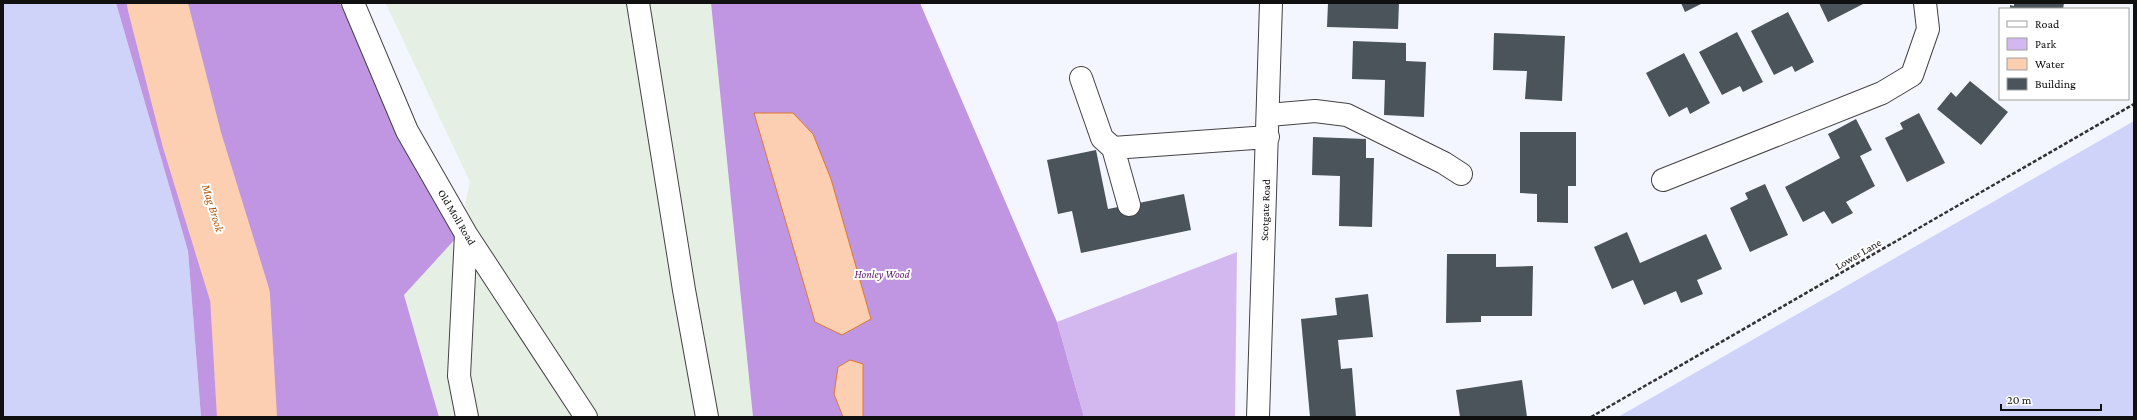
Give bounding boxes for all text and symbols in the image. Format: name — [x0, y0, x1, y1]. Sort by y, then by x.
legend — [1999, 8, 2129, 100]
text: Road — [2035, 17, 2060, 31]
text: Park — [2035, 37, 2057, 51]
text: Water — [2035, 57, 2065, 71]
text: Building — [2035, 77, 2076, 91]
street label: Scotgate Road — [1258, 179, 1273, 241]
water label: Mag Brook — [199, 181, 227, 234]
street label: Old Moll Road — [436, 187, 478, 247]
street label: Lower Lane — [1833, 236, 1883, 272]
park label: Honley Wood — [854, 268, 910, 281]
scale bar — [2001, 386, 2101, 412]
text: 20 m — [2007, 393, 2032, 407]

